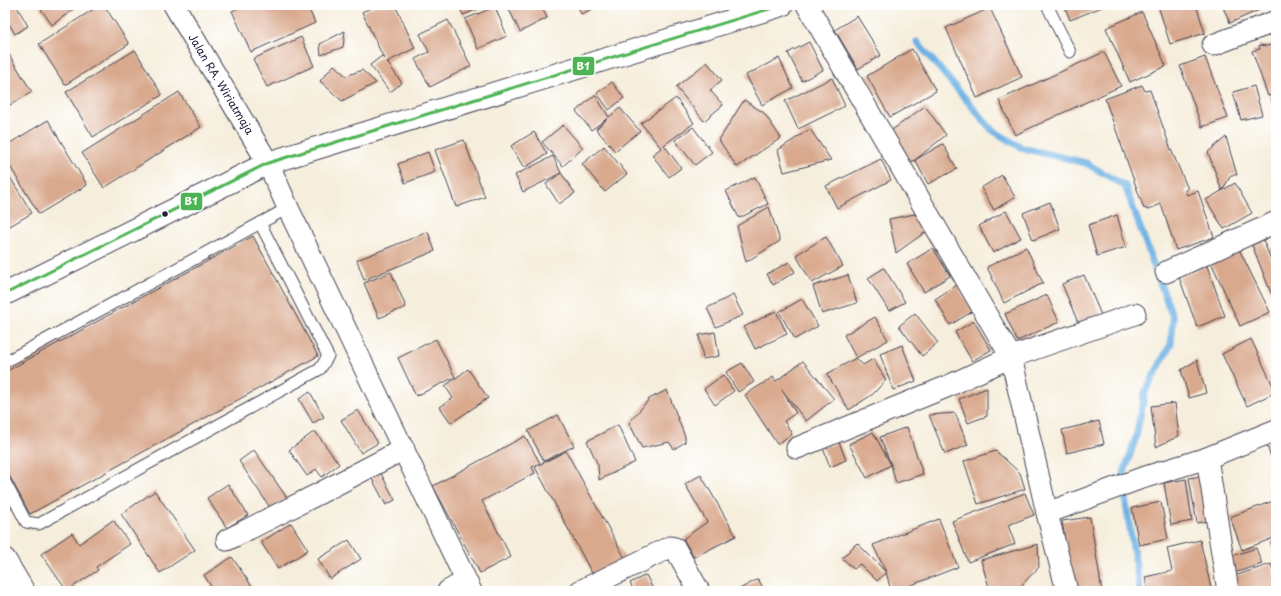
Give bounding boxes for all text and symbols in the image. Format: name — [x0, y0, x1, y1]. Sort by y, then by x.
street label: Jalan RA. Wiriatmaja — [184, 30, 258, 138]
line badge: B1 — [572, 56, 595, 76]
text: B1 — [577, 57, 589, 74]
line badge: B1 — [180, 192, 203, 211]
text: B1 — [185, 192, 197, 209]
unlabelled marker — [160, 209, 170, 219]

